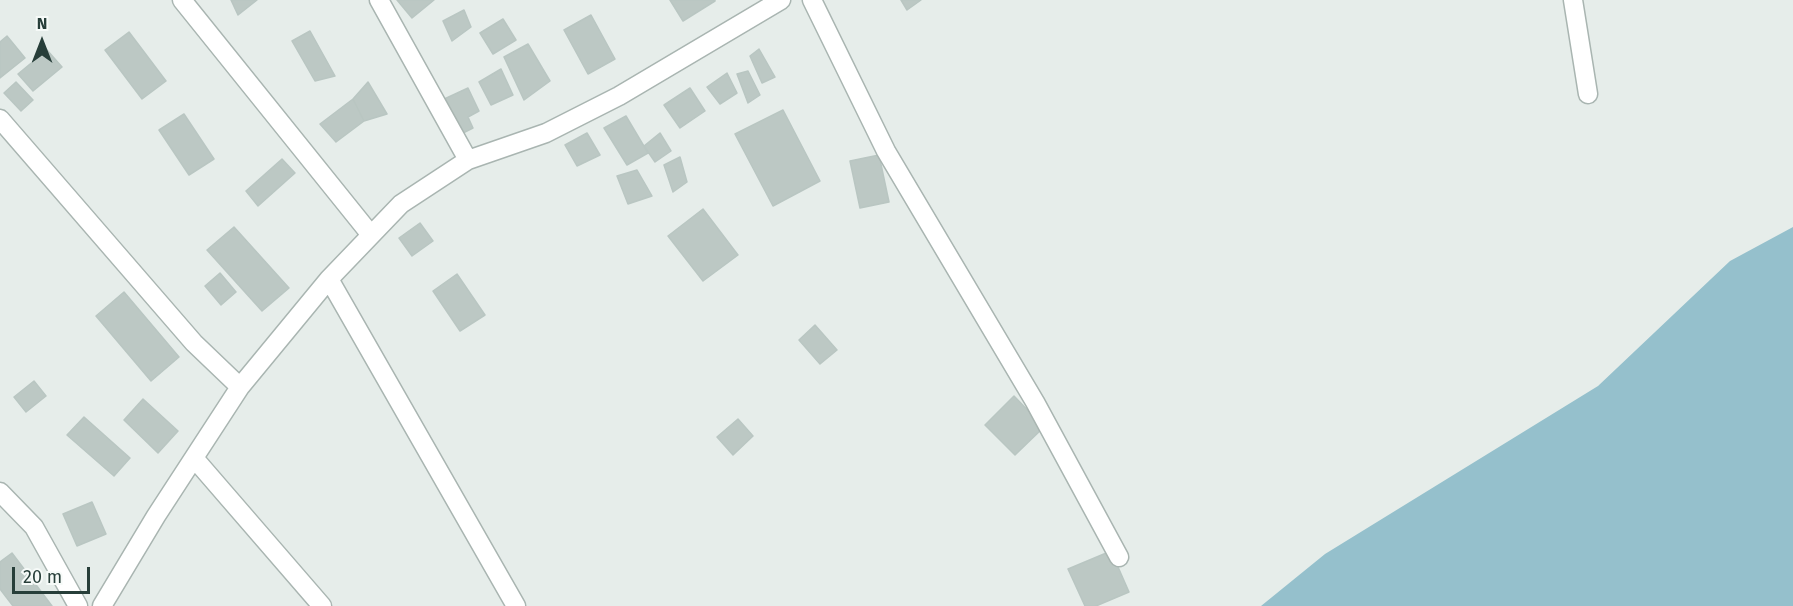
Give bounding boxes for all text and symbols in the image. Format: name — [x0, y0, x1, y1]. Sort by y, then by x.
north arrow — [12, 12, 72, 72]
text: N — [37, 14, 47, 33]
scale bar — [15, 555, 93, 593]
text: 20 m — [23, 566, 62, 588]

